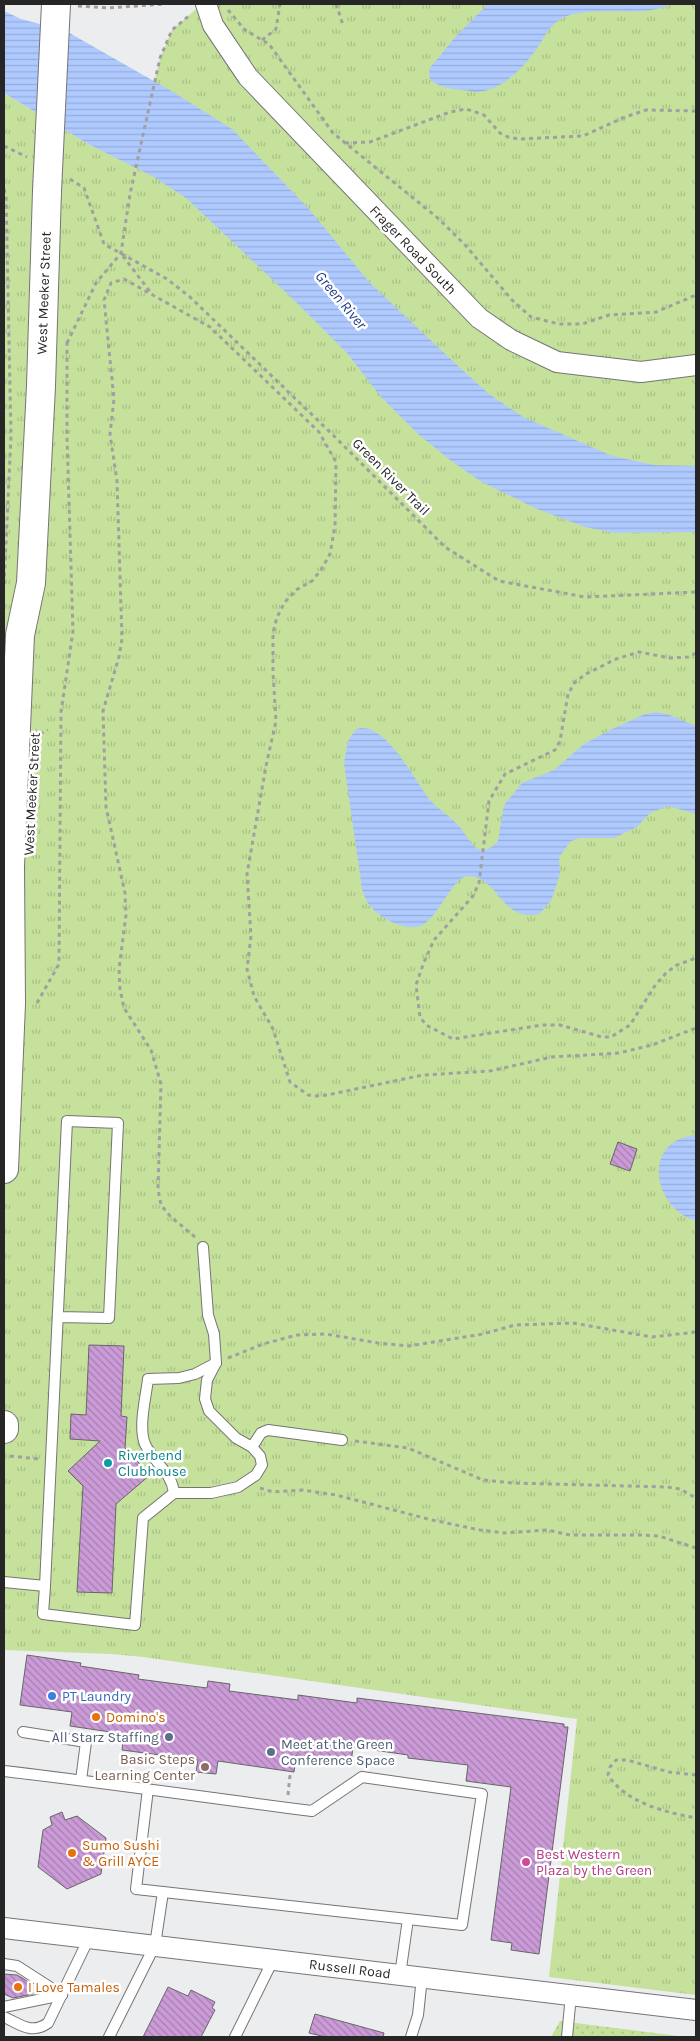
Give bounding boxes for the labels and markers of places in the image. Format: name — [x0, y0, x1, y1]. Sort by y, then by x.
place label: Riverbend Clubhouse — [118, 1447, 186, 1480]
marker: Riverbend Clubhouse — [102, 1457, 114, 1469]
place label: PT Laundry — [62, 1688, 132, 1705]
marker: PT Laundry — [46, 1690, 58, 1702]
place label: Domino's — [106, 1709, 166, 1726]
marker: Domino's — [90, 1711, 102, 1723]
place label: All Starz Staffing — [52, 1729, 159, 1746]
marker: All Starz Staffing — [163, 1731, 175, 1743]
place label: Meet at the Green Conference Space — [281, 1736, 395, 1769]
marker: Meet at the Green Conference Space — [265, 1746, 277, 1758]
place label: Basic Steps Learning Center — [94, 1751, 196, 1784]
marker: Basic Steps Learning Center — [199, 1761, 211, 1773]
place label: Sumo Sushi & Grill AYCE — [82, 1837, 160, 1870]
place label: Best Western Plaza by the Green — [536, 1846, 652, 1879]
marker: Sumo Sushi & Grill AYCE — [66, 1847, 78, 1859]
marker: Best Western Plaza by the Green — [520, 1856, 532, 1868]
place label: I Love Tamales — [28, 1979, 120, 1996]
marker: I Love Tamales — [12, 1981, 24, 1993]

